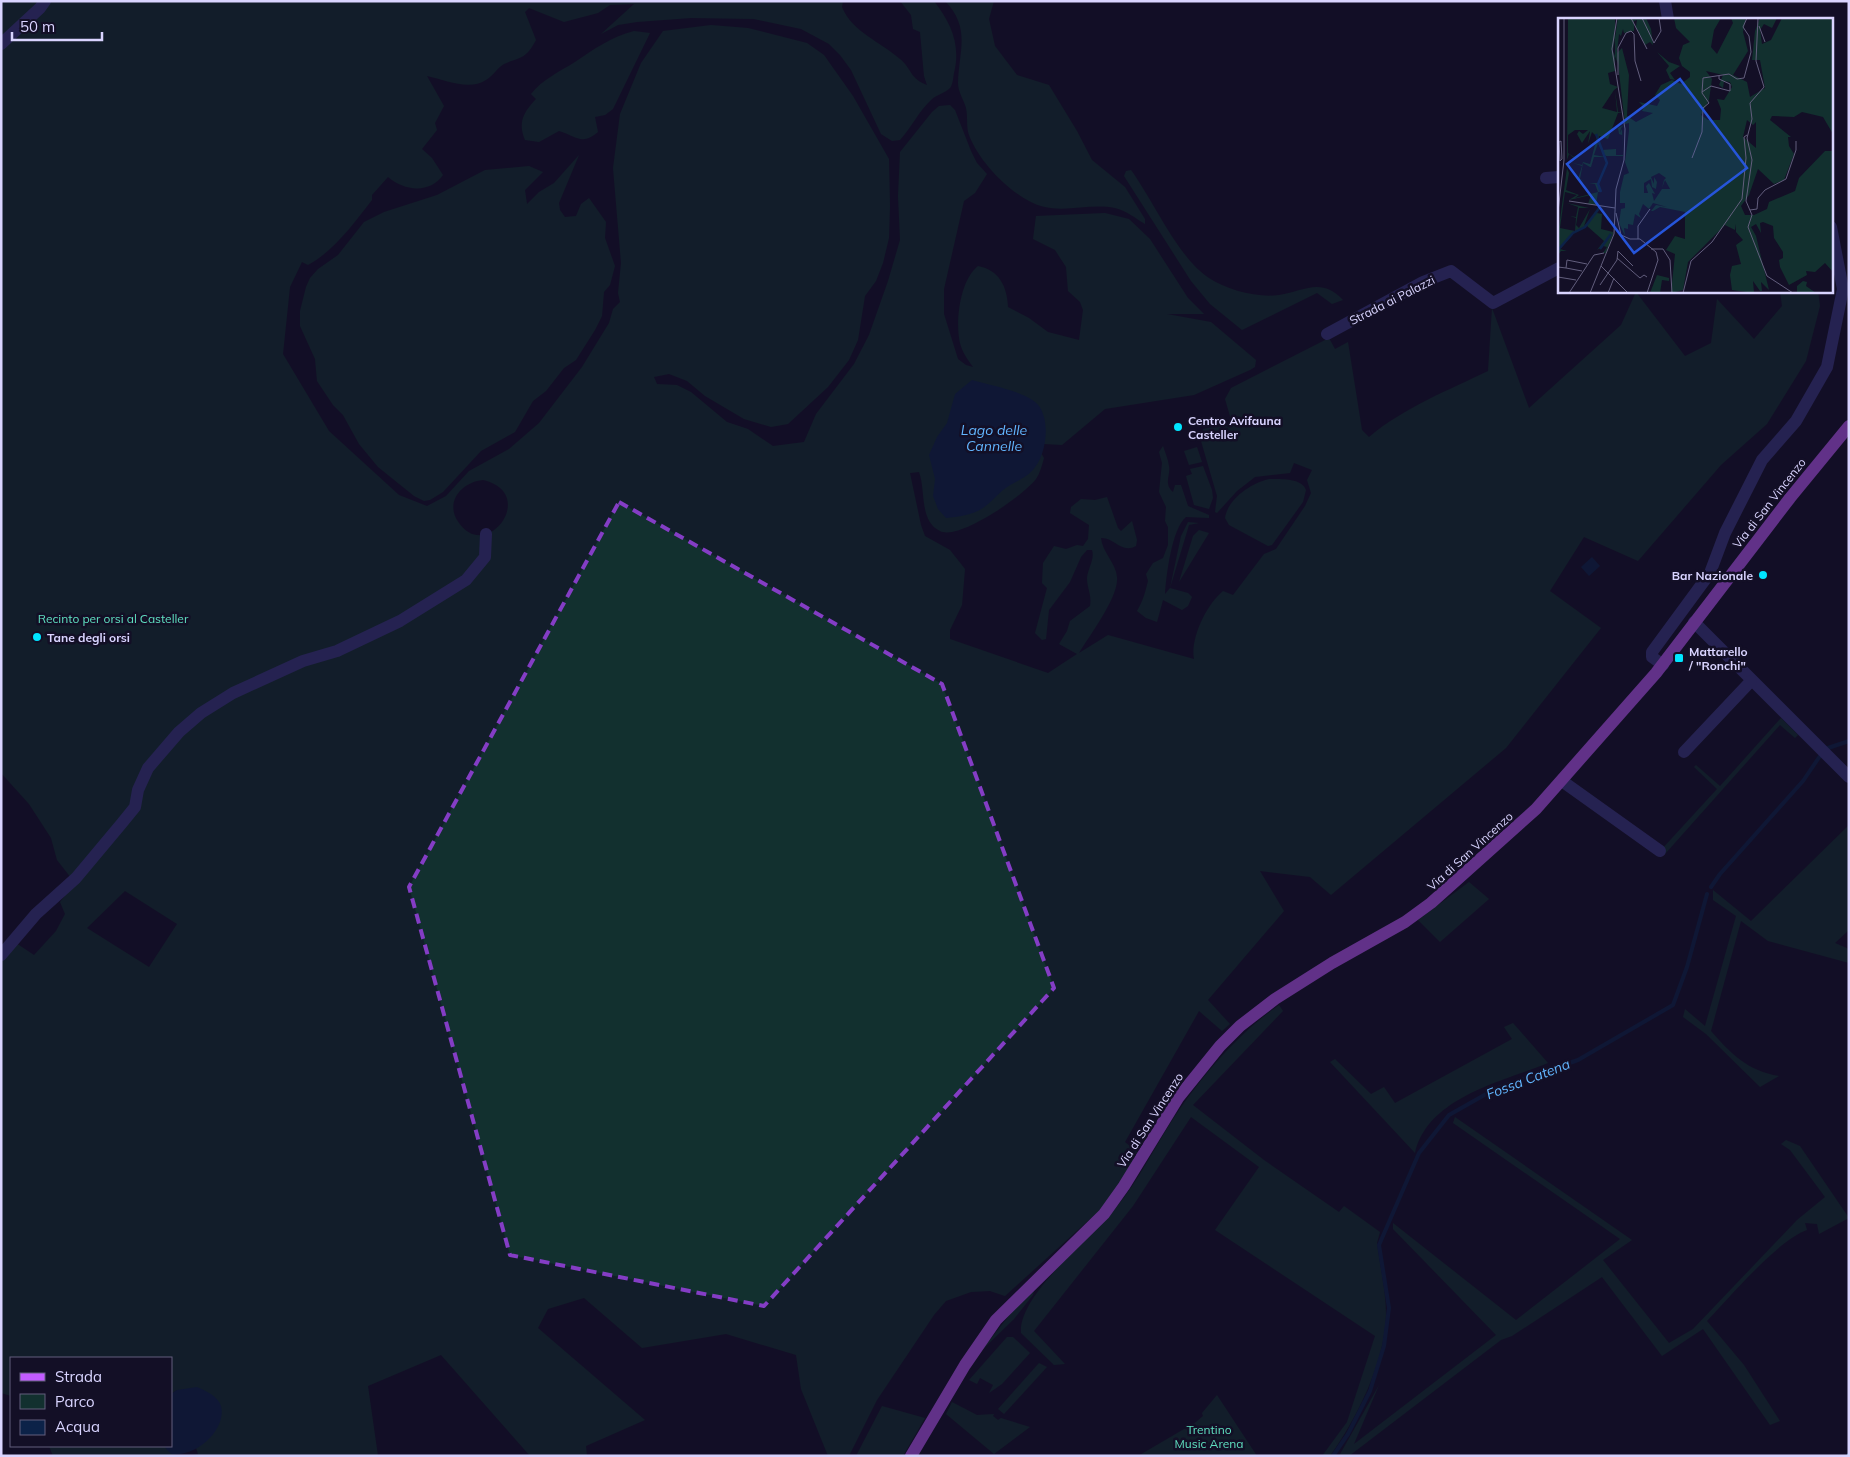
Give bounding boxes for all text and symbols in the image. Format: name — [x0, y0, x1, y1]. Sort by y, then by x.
scale bar — [12, 10, 102, 42]
text: 50 m — [20, 17, 55, 36]
inset map — [1558, 18, 1832, 292]
street label: Strada ai Palazzi — [1347, 272, 1437, 328]
place label: Centro Avifauna Casteller — [1188, 413, 1281, 442]
water label: Lago delle Cannelle — [961, 421, 1028, 455]
marker: Centro Avifauna Casteller — [1172, 421, 1184, 433]
street label: Via di San Vincenzo — [1729, 455, 1809, 551]
place label: Bar Nazionale — [1672, 568, 1753, 583]
marker: Bar Nazionale — [1757, 569, 1769, 581]
park label: Recinto per orsi al Casteller — [38, 611, 189, 626]
place label: Tane degli orsi — [47, 630, 130, 645]
marker: Tane degli orsi — [31, 631, 43, 643]
place label: Mattarello / "Ronchi" — [1688, 644, 1748, 673]
marker: Mattarello / "Ronchi" — [1673, 652, 1685, 664]
street label: Via di San Vincenzo — [1424, 808, 1516, 893]
water label: Fossa Catena — [1484, 1055, 1572, 1103]
street label: Via di San Vincenzo — [1114, 1070, 1186, 1170]
legend — [10, 1357, 172, 1447]
text: Strada — [55, 1367, 102, 1386]
text: Parco — [55, 1392, 95, 1411]
text: Acqua — [55, 1417, 100, 1436]
park label: Trentino Music Arena — [1175, 1422, 1243, 1451]

